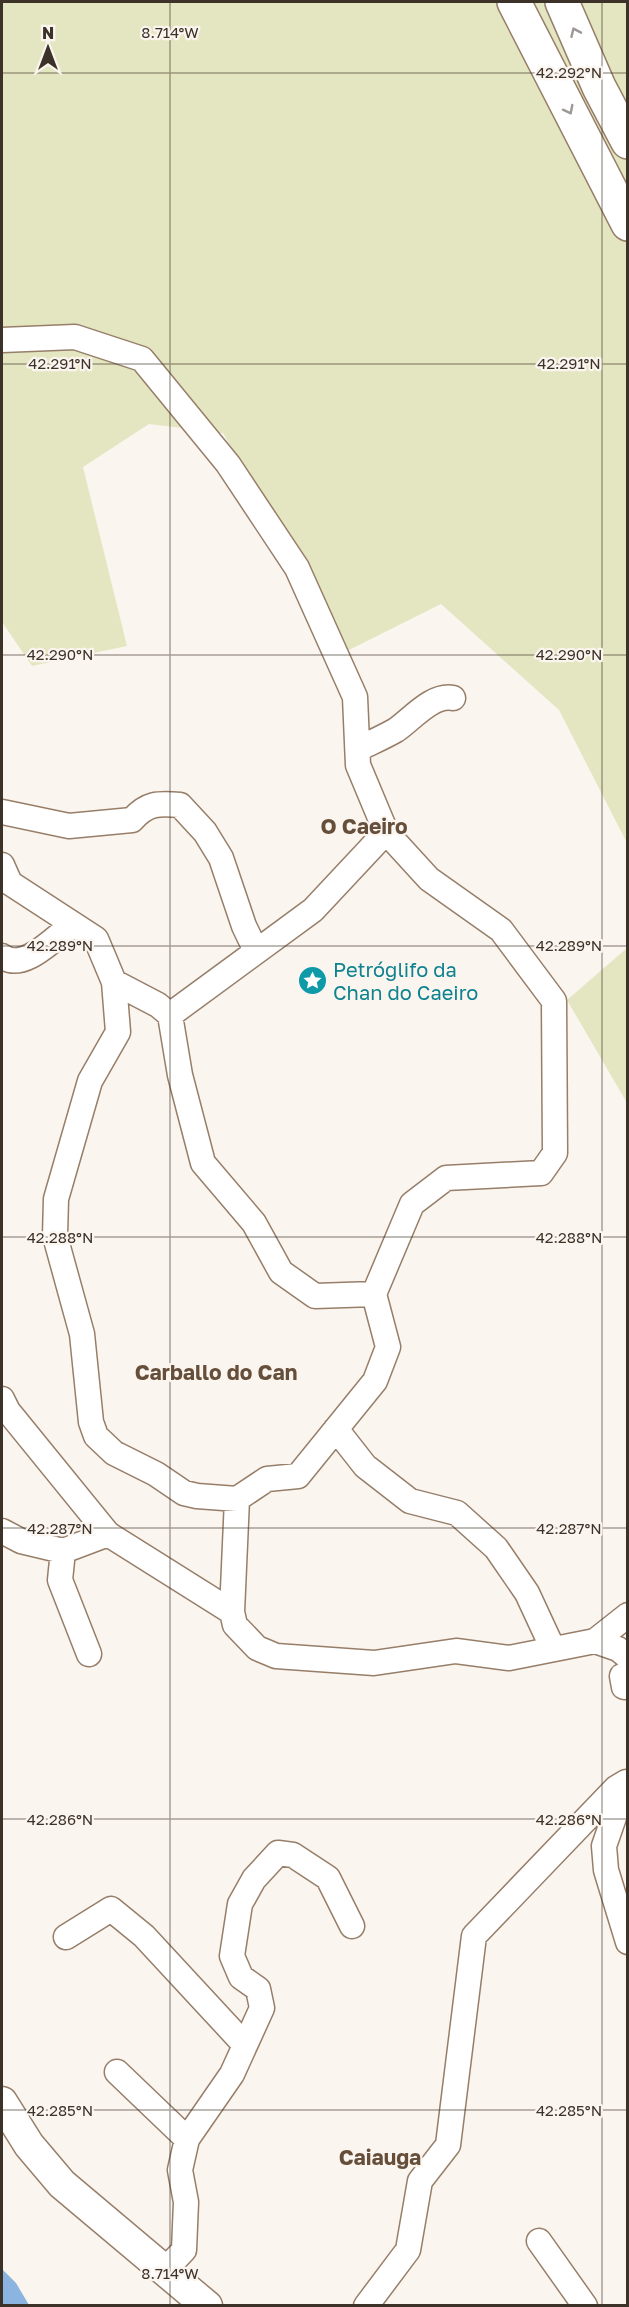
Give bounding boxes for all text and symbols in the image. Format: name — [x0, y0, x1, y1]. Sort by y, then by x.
north arrow — [18, 18, 78, 78]
text: N — [42, 23, 54, 43]
text: 8.714°W — [141, 23, 199, 41]
one-way arrow — [571, 28, 583, 39]
text: 42.292°N — [536, 63, 602, 81]
one-way arrow — [562, 103, 574, 114]
text: 42.291°N — [28, 354, 92, 372]
text: 42.291°N — [537, 354, 601, 372]
text: 42.290°N — [27, 645, 93, 663]
text: 42.290°N — [536, 645, 602, 663]
district label: O Caeiro — [320, 813, 408, 839]
text: 42.289°N — [27, 936, 93, 954]
text: 42.289°N — [536, 936, 602, 954]
place label: Petróglifo da Chan do Caeiro — [333, 957, 478, 1004]
place icon: Petróglifo da Chan do Caeiro — [296, 964, 328, 996]
text: 42.288°N — [27, 1228, 93, 1246]
text: 42.288°N — [536, 1228, 602, 1246]
district label: Carballo do Can — [135, 1359, 297, 1385]
text: 42.287°N — [27, 1519, 93, 1537]
text: 42.287°N — [536, 1519, 602, 1537]
text: 42.286°N — [27, 1810, 93, 1828]
text: 42.286°N — [536, 1810, 602, 1828]
text: 42.285°N — [27, 2101, 93, 2119]
text: 42.285°N — [536, 2101, 602, 2119]
district label: Caiauga — [339, 2144, 421, 2170]
text: 8.714°W — [141, 2264, 199, 2282]

